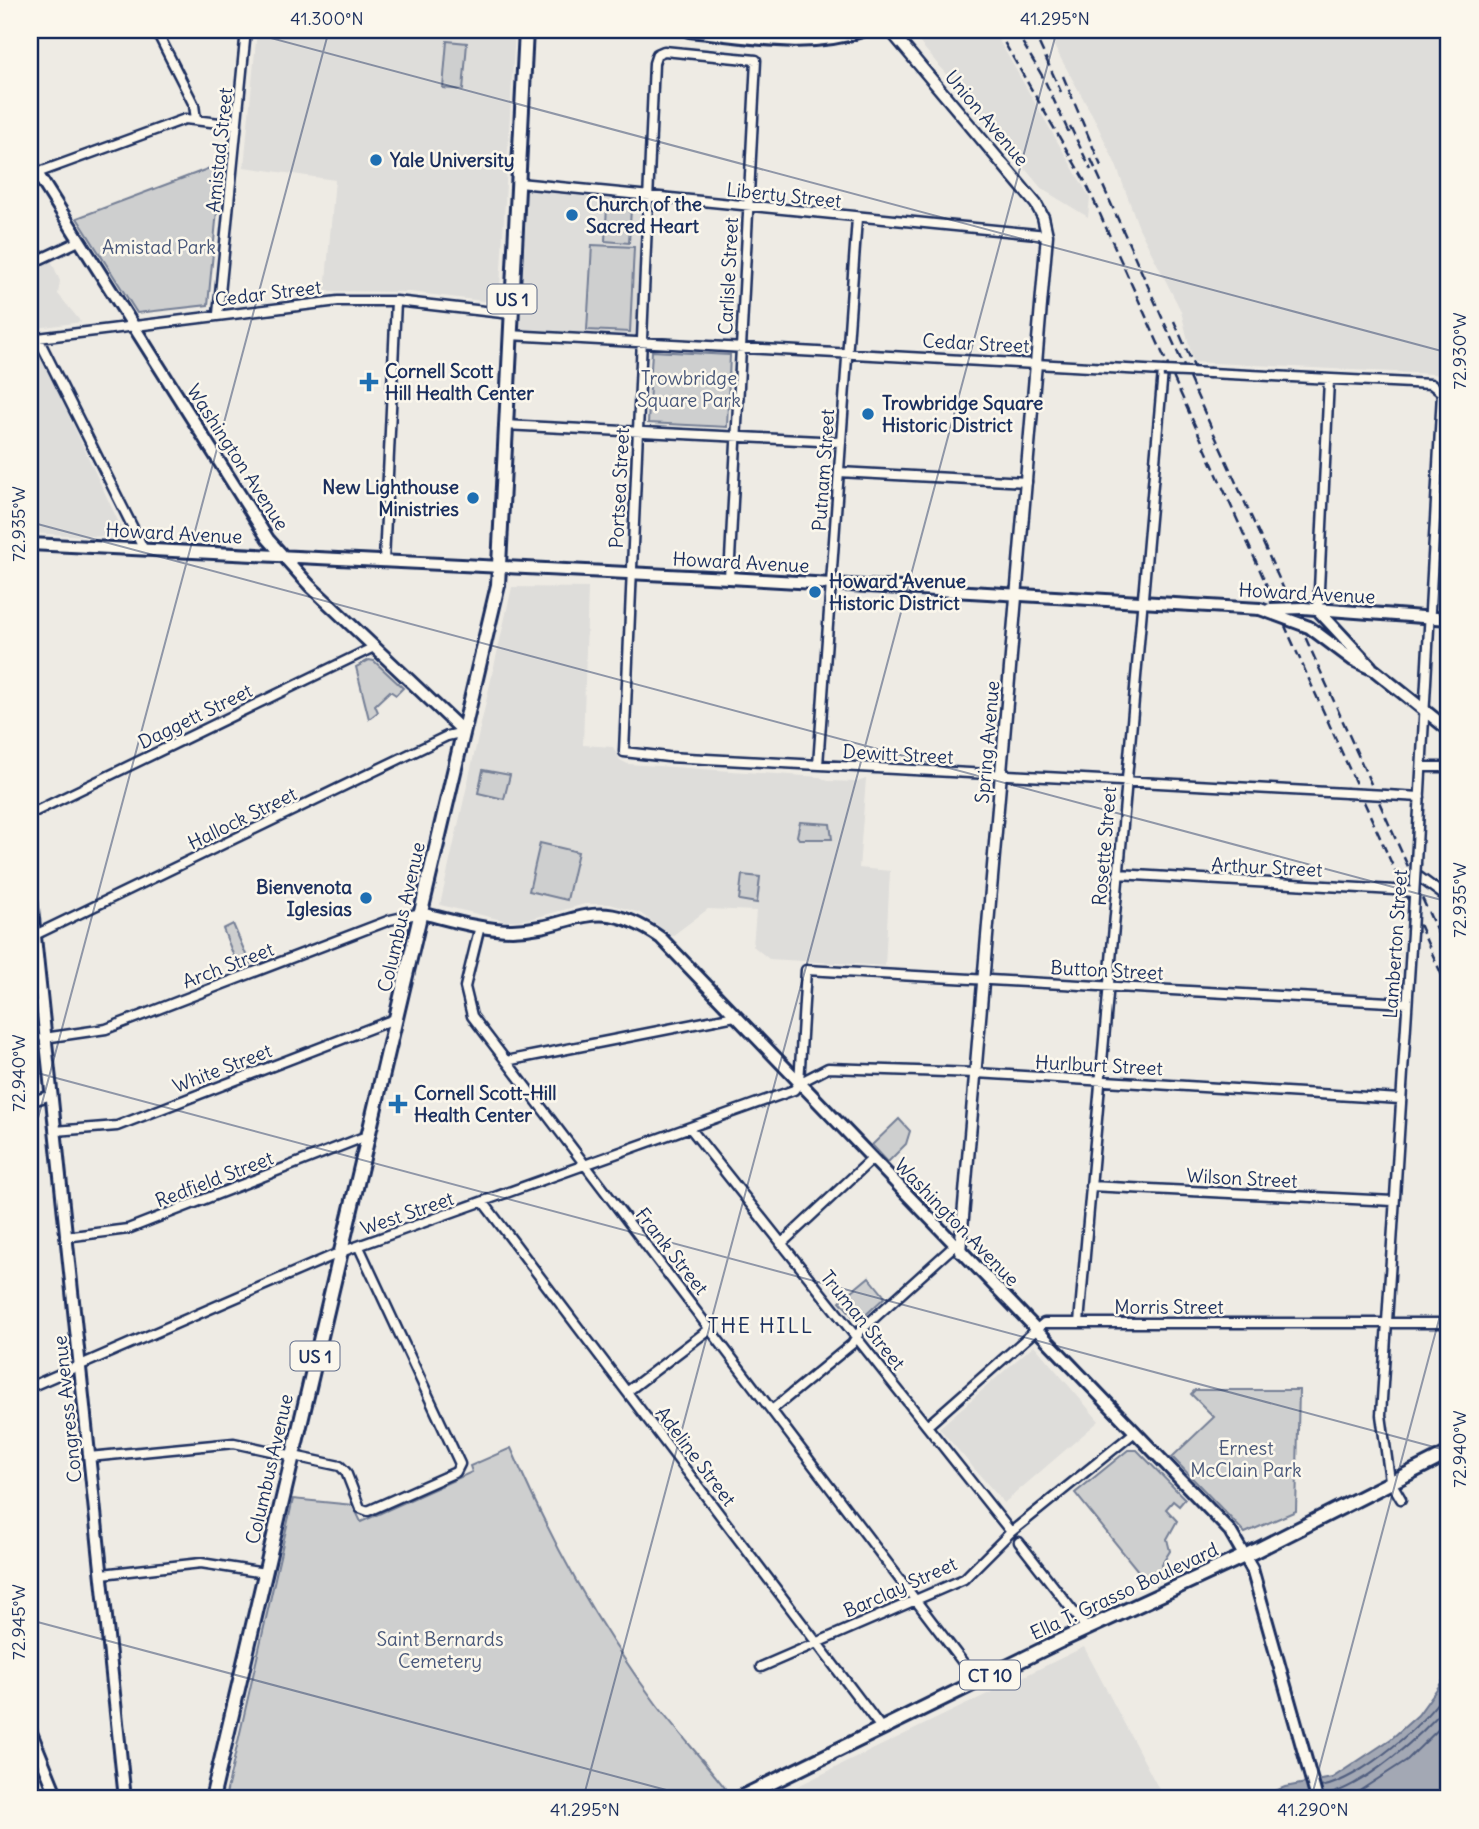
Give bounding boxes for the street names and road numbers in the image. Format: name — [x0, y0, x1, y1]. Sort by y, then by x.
street label: Union Avenue — [940, 65, 1034, 171]
street label: Amistad Street — [201, 86, 237, 214]
street label: Liberty Street — [725, 177, 843, 213]
street label: Carlisle Street — [713, 217, 743, 335]
street label: Cedar Street — [213, 275, 323, 311]
road number: US 1 — [488, 284, 536, 314]
street label: Cedar Street — [922, 328, 1030, 358]
street label: Washington Avenue — [182, 379, 294, 535]
street label: Putnam Street — [807, 408, 839, 532]
street label: Portsea Street — [604, 427, 634, 549]
street label: Howard Avenue — [105, 517, 243, 549]
street label: Howard Avenue — [672, 546, 810, 578]
street label: Howard Avenue — [1238, 577, 1376, 609]
street label: Daggett Street — [134, 678, 256, 754]
street label: Spring Avenue — [970, 680, 1004, 804]
street label: Dewitt Street — [842, 739, 954, 769]
street label: Hallock Street — [184, 781, 300, 855]
street label: Rosette Street — [1087, 785, 1121, 907]
street label: Columbus Avenue — [372, 840, 430, 994]
street label: Arthur Street — [1211, 852, 1323, 882]
street label: Lamberton Street — [1378, 869, 1412, 1019]
street label: Arch Street — [179, 937, 277, 993]
street label: Button Street — [1050, 955, 1164, 985]
street label: White Street — [169, 1038, 275, 1098]
street label: Hurlburt Street — [1035, 1050, 1163, 1080]
street label: Redfield Street — [152, 1145, 276, 1213]
street label: Washington Avenue — [890, 1153, 1024, 1291]
street label: Wilson Street — [1186, 1163, 1298, 1193]
street label: West Street — [357, 1186, 457, 1240]
street label: Frank Street — [630, 1203, 714, 1299]
street label: Truman Street — [816, 1265, 910, 1375]
street label: Morris Street — [1114, 1295, 1224, 1319]
street label: Congress Avenue — [47, 1334, 87, 1484]
road number: US 1 — [290, 1342, 340, 1371]
street label: Columbus Avenue — [240, 1392, 298, 1546]
street label: Adeline Street — [651, 1401, 741, 1511]
street label: Ella T. Grasso Boulevard — [1026, 1537, 1222, 1645]
street label: Barclay Street — [840, 1551, 960, 1623]
road number: CT 10 — [960, 1660, 1020, 1690]

